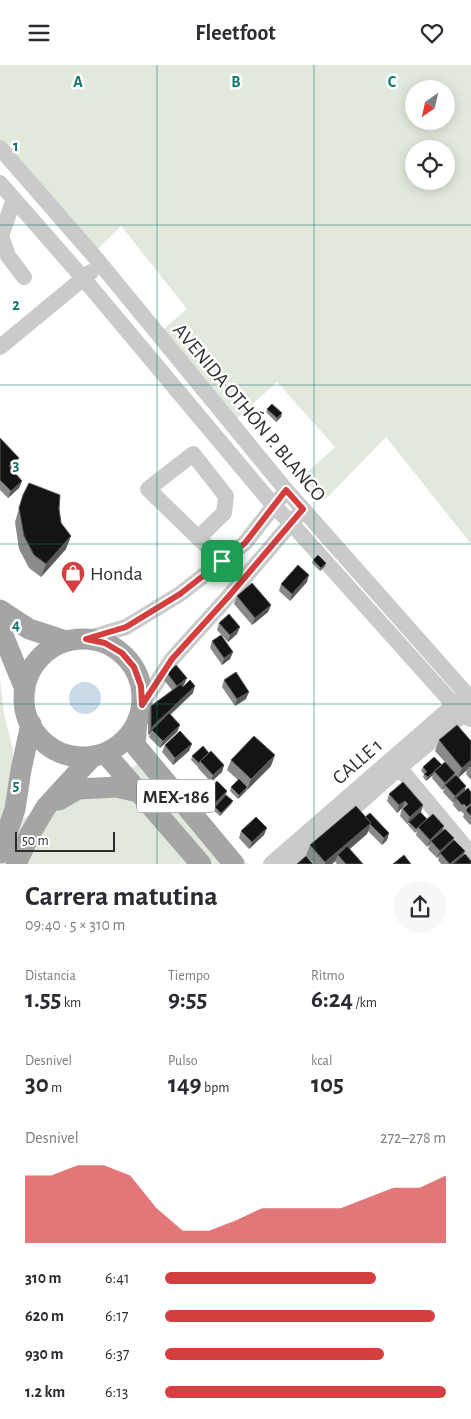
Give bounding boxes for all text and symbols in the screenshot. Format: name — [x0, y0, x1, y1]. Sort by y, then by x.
icon: menu — [25, 19, 53, 47]
icon: heart — [418, 19, 446, 47]
text: Fleetfoot — [195, 22, 276, 44]
text: A — [73, 74, 83, 90]
text: B — [231, 74, 241, 90]
text: C — [388, 74, 397, 90]
north arrow — [405, 80, 455, 130]
map controls — [405, 80, 455, 190]
text: 1 — [13, 138, 19, 154]
button: locate — [405, 140, 455, 190]
text: 2 — [12, 297, 20, 313]
street label: AVENIDA OTHÓN P. BLANCO — [169, 319, 330, 505]
text: 3 — [13, 457, 20, 473]
pin — [201, 540, 243, 582]
icon: arrive — [208, 547, 236, 575]
shop icon: Honda — [60, 560, 86, 594]
place label: Honda — [90, 564, 143, 584]
text: 4 — [12, 617, 20, 633]
street label: CALLE 1 — [329, 735, 386, 788]
text: 5 — [13, 777, 20, 793]
road number: MEX-186 — [137, 779, 215, 813]
scale bar — [15, 829, 115, 852]
text: 50 m — [22, 834, 49, 848]
button: share — [394, 881, 446, 933]
text: Carrera matutina — [25, 883, 218, 911]
text: 09:40 · 5 × 310 m — [25, 917, 125, 933]
text: Distancia — [25, 969, 76, 983]
text: Tiempo — [168, 969, 210, 983]
text: Ritmo — [311, 969, 345, 983]
text: 1.55 — [25, 987, 61, 1012]
text: 9:55 — [168, 987, 207, 1012]
text: 6:24 — [311, 987, 353, 1012]
text: km — [61, 996, 81, 1010]
text: /km — [353, 996, 377, 1010]
text: Desnivel — [25, 1054, 72, 1068]
text: Pulso — [168, 1054, 198, 1068]
text: kcal — [311, 1054, 332, 1068]
text: 30 — [25, 1072, 49, 1097]
text: 149 — [168, 1072, 202, 1097]
text: 105 — [311, 1072, 344, 1097]
text: m — [49, 1081, 62, 1095]
text: bpm — [202, 1081, 229, 1095]
text: Desnivel — [25, 1130, 79, 1146]
text: 272–278 m — [380, 1130, 446, 1146]
text: 310 m — [25, 1270, 61, 1286]
text: 6:41 — [105, 1270, 129, 1286]
text: 620 m — [25, 1308, 64, 1324]
text: 6:17 — [105, 1308, 128, 1324]
text: 930 m — [25, 1346, 63, 1362]
text: 6:37 — [105, 1346, 129, 1362]
text: 1.2 km — [25, 1384, 65, 1400]
text: 6:13 — [105, 1384, 128, 1400]

